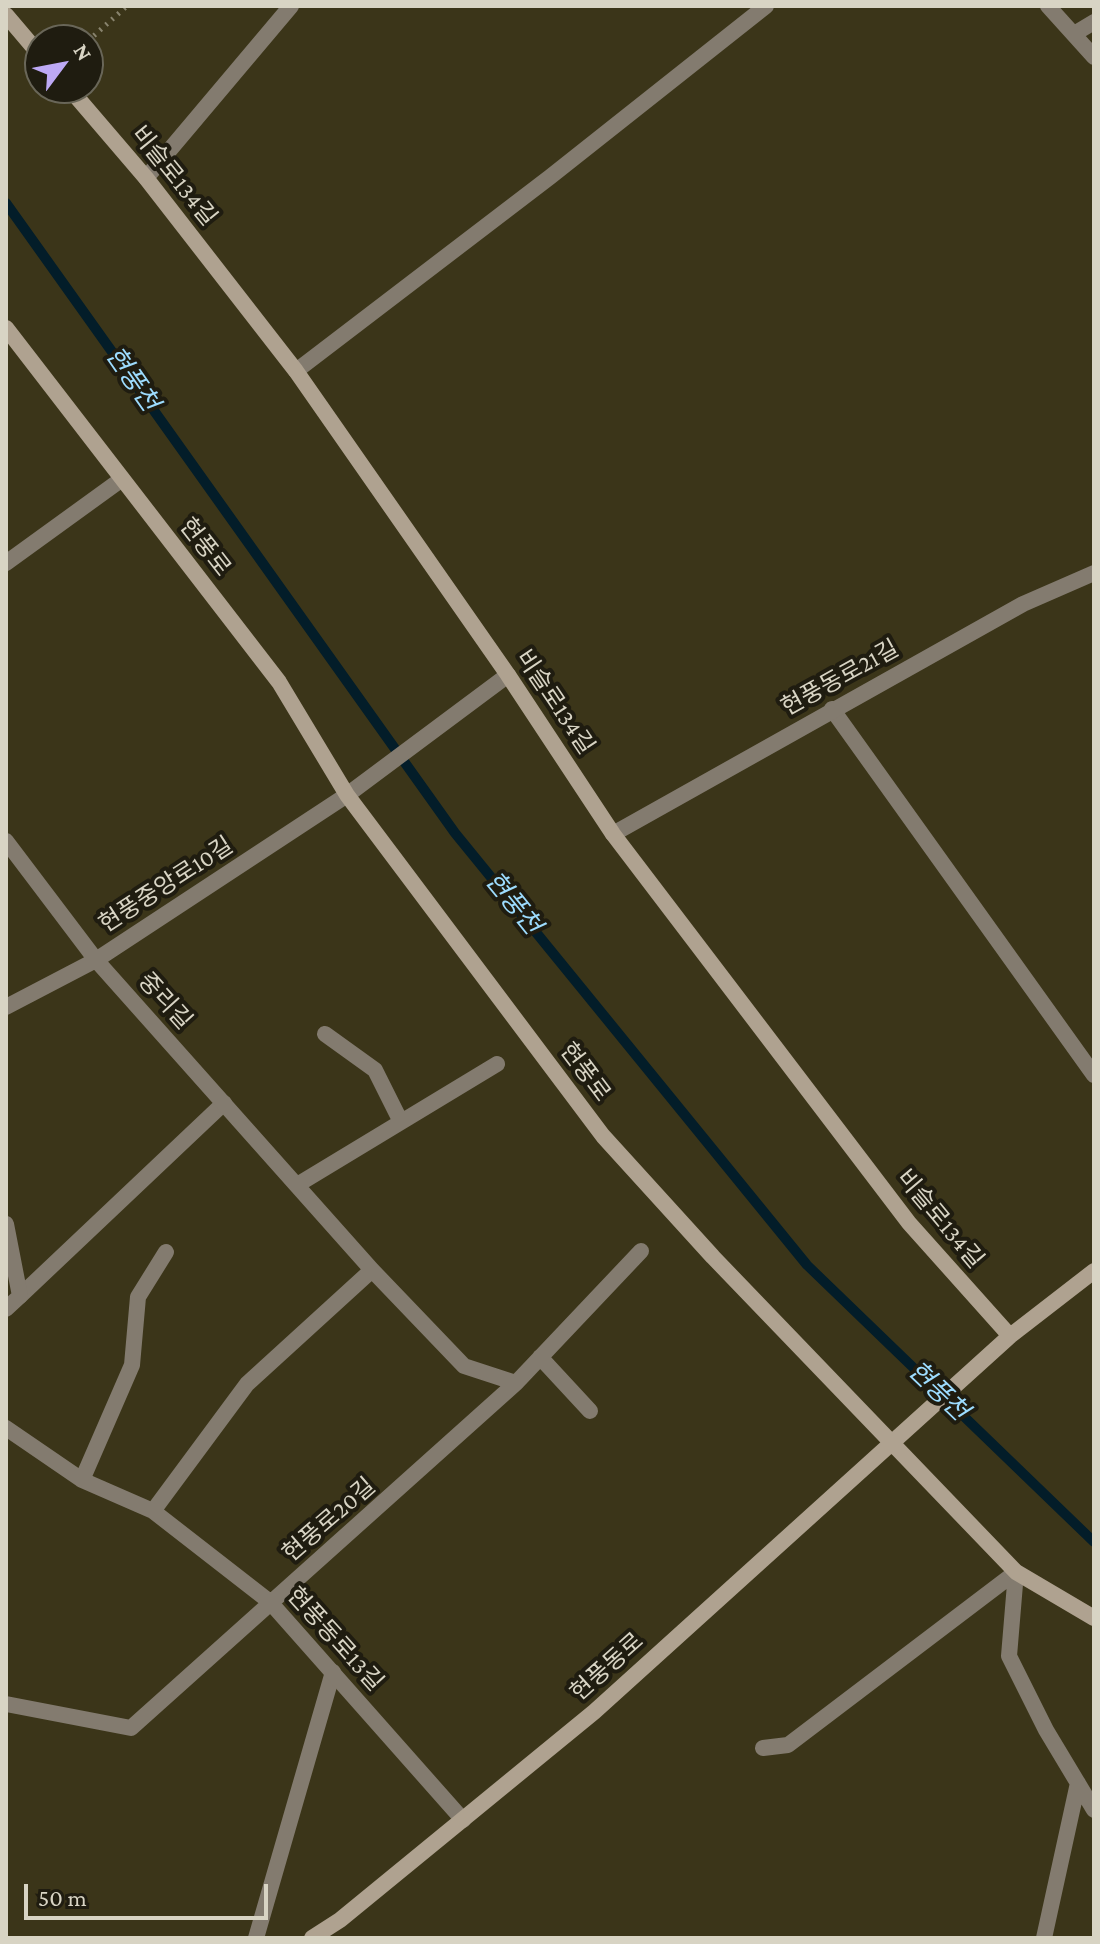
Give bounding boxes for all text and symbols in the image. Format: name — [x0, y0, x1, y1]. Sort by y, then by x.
north arrow — [24, 24, 104, 104]
text: N — [69, 39, 98, 65]
street label: 비슬로134길 — [125, 120, 223, 232]
water label: 현풍천 — [99, 341, 165, 417]
street label: 현풍로 — [173, 512, 237, 582]
street label: 현풍동로21길 — [776, 634, 904, 722]
street label: 비슬로134길 — [510, 644, 600, 760]
street label: 현풍중앙로10길 — [94, 831, 238, 939]
water label: 현풍천 — [478, 865, 548, 941]
street label: 중리길 — [132, 967, 198, 1035]
street label: 현풍로 — [554, 1037, 616, 1107]
street label: 비슬로134길 — [890, 1164, 990, 1274]
water label: 현풍천 — [901, 1355, 975, 1427]
street label: 현풍로20길 — [277, 1472, 381, 1568]
street label: 현풍동로13길 — [281, 1581, 389, 1697]
street label: 현풍동로 — [565, 1627, 649, 1707]
scale bar — [28, 1868, 272, 1918]
text: 50 m — [38, 1884, 87, 1911]

